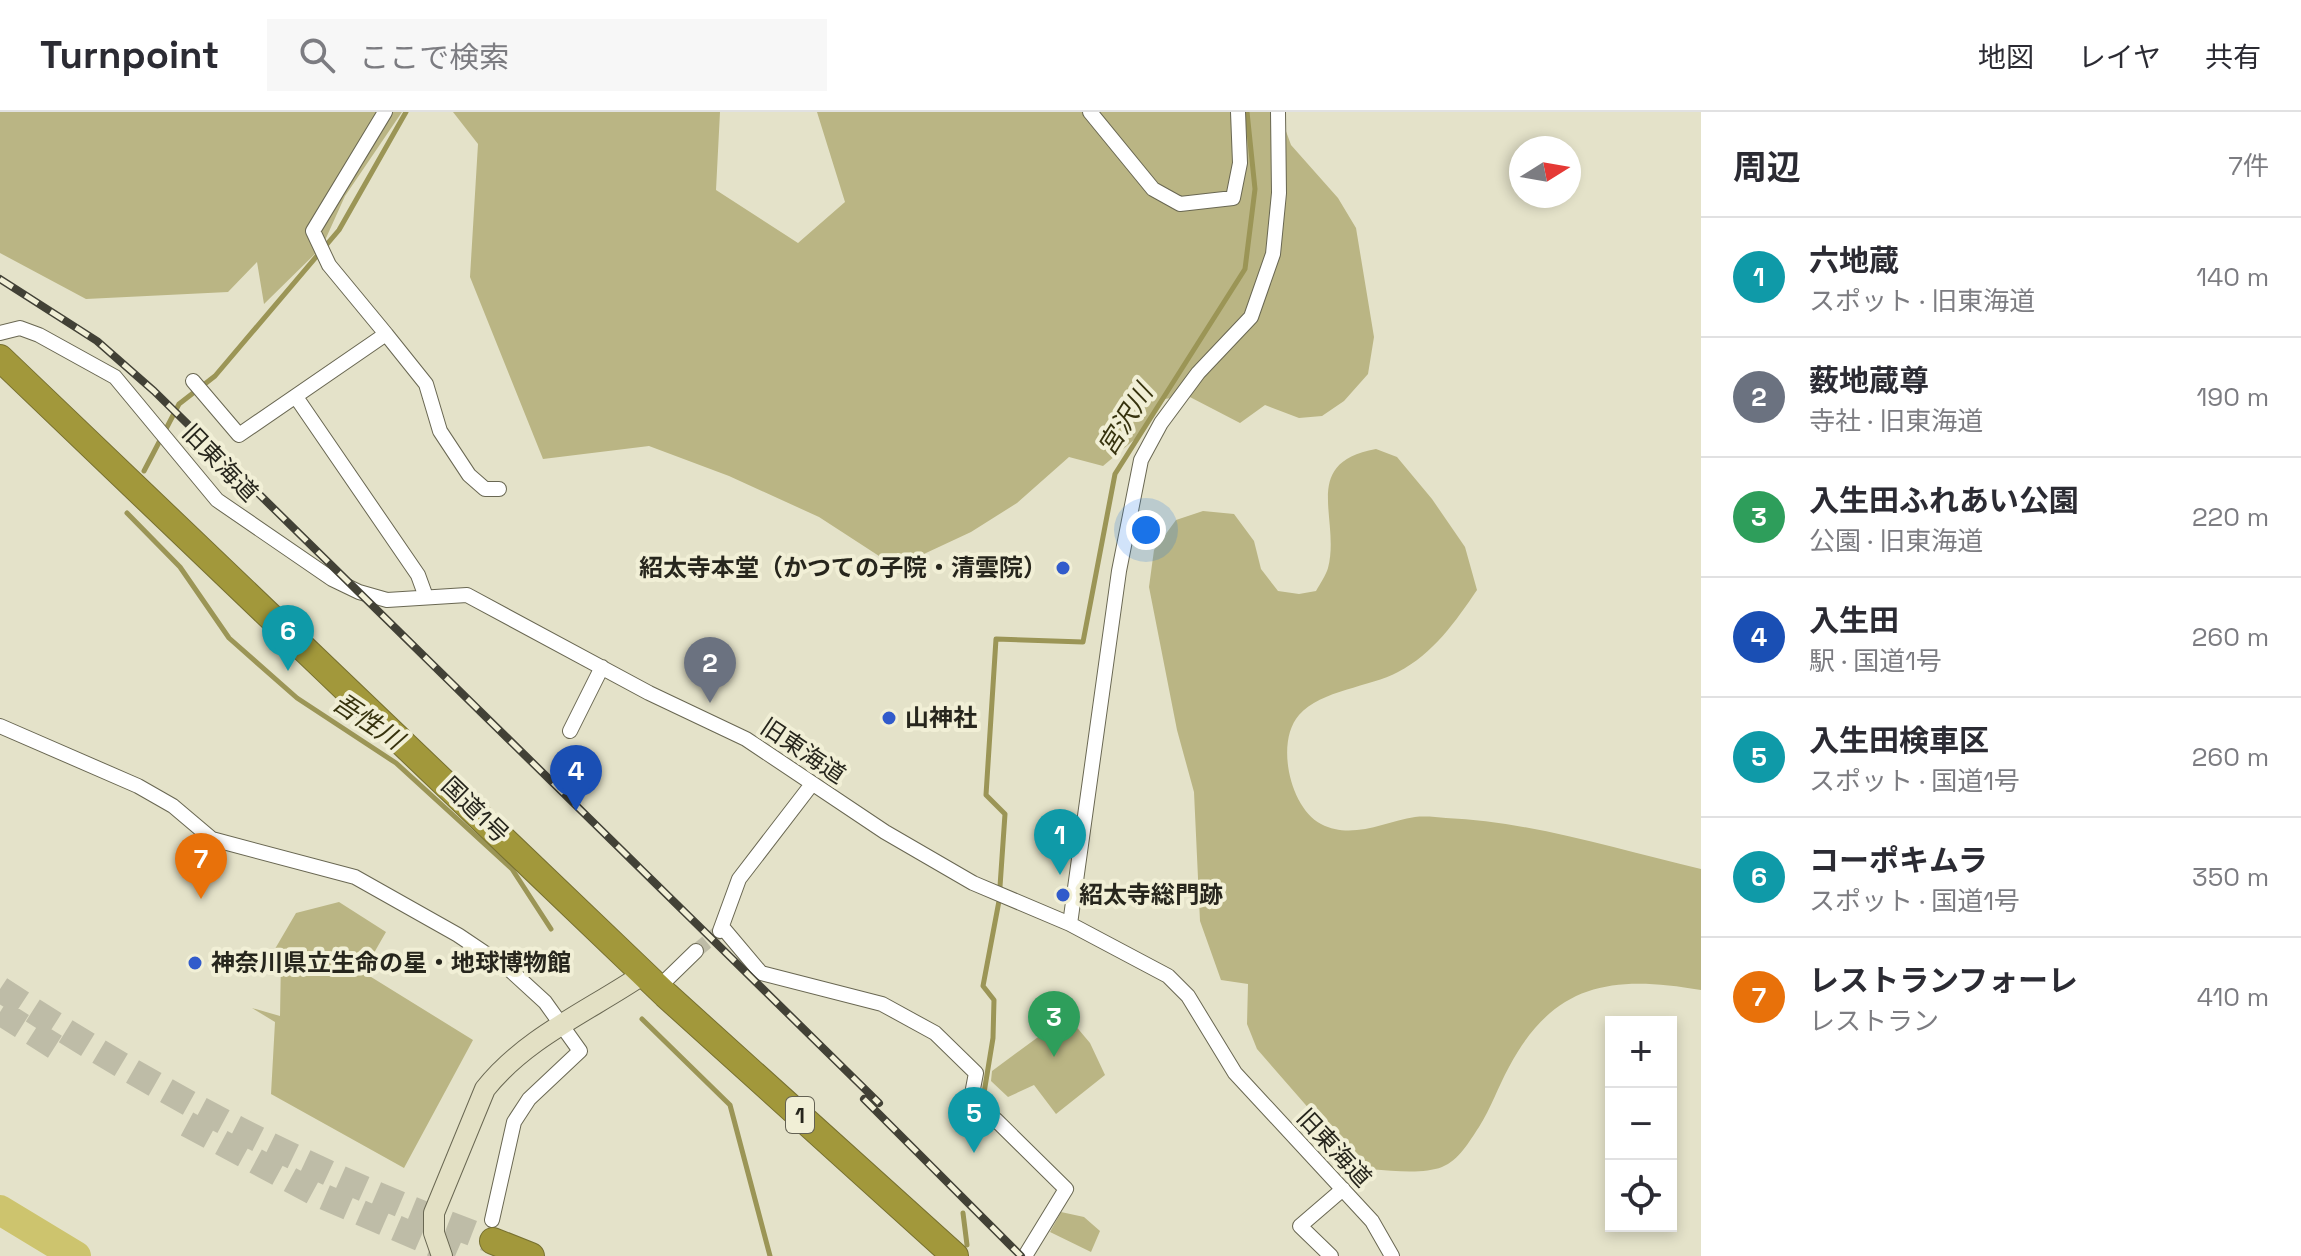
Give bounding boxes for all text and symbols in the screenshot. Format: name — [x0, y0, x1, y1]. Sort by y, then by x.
search box — [267, 19, 827, 91]
text: Turnpoint — [40, 31, 219, 79]
icon: search — [295, 33, 339, 77]
text: ここで検索 — [359, 38, 509, 77]
text: 地図 — [1978, 39, 2034, 75]
text: レイヤ — [2078, 39, 2161, 75]
text: 共有 — [2205, 39, 2261, 75]
north arrow — [1509, 136, 1581, 208]
text: 周辺 — [1733, 146, 1801, 189]
text: 7件 — [2228, 149, 2269, 183]
text: 六地蔵 — [1809, 241, 1899, 280]
text: 1 — [1753, 260, 1765, 294]
text: 140 m — [2196, 260, 2269, 294]
text: スポット · 旧東海道 — [1809, 284, 2035, 318]
text: 薮地蔵尊 — [1809, 361, 1929, 400]
water label: 宮沢川 — [1090, 375, 1162, 462]
text: 2 — [1751, 380, 1767, 414]
text: 190 m — [2197, 380, 2269, 414]
text: 寺社 · 旧東海道 — [1809, 404, 1983, 438]
street label: 旧東海道 — [176, 417, 265, 508]
text: 入生田ふれあい公園 — [1809, 481, 2079, 520]
text: 3 — [1751, 500, 1767, 534]
text: 220 m — [2192, 500, 2269, 534]
your location — [1126, 510, 1166, 550]
text: 公園 · 旧東海道 — [1809, 524, 1983, 558]
place label: 紹太寺本堂（かつての子院・清雲院） — [639, 552, 1047, 583]
marker: 紹太寺本堂（かつての子院・清雲院） — [1054, 559, 1072, 577]
text: 入生田 — [1809, 601, 1899, 640]
pin: 6 — [262, 605, 314, 671]
text: 4 — [1751, 620, 1767, 654]
text: 260 m — [2192, 620, 2269, 654]
pin: 2 — [684, 637, 736, 703]
text: 駅 · 国道1号 — [1809, 644, 1942, 678]
water label: 吾性川 — [326, 685, 412, 759]
place label: 山神社 — [905, 702, 977, 733]
marker: 山神社 — [880, 709, 898, 727]
street label: 旧東海道 — [755, 711, 852, 790]
text: 入生田検車区 — [1809, 721, 1989, 760]
text: 5 — [1751, 740, 1767, 774]
text: 260 m — [2192, 740, 2269, 774]
pin: 4 — [550, 745, 602, 811]
text: スポット · 国道1号 — [1809, 764, 2020, 798]
street label: 国道1号 — [435, 770, 516, 849]
pin: 1 — [1034, 809, 1086, 875]
pin: 7 — [175, 833, 227, 899]
text: コーポキムラ — [1809, 841, 1988, 880]
text: 6 — [1751, 860, 1767, 894]
text: 350 m — [2192, 860, 2269, 894]
place label: 紹太寺総門跡 — [1079, 879, 1223, 910]
text: スポット · 国道1号 — [1809, 884, 2020, 918]
marker: 紹太寺総門跡 — [1054, 886, 1072, 904]
place label: 神奈川県立生命の星・地球博物館 — [211, 947, 571, 978]
marker: 神奈川県立生命の星・地球博物館 — [186, 954, 204, 972]
text: レストランフォーレ — [1809, 961, 2078, 1000]
text: 7 — [1752, 980, 1766, 1014]
text: 410 m — [2197, 980, 2269, 1014]
pin: 3 — [1028, 991, 1080, 1057]
text: レストラン — [1809, 1004, 1939, 1038]
map controls — [1605, 1016, 1677, 1232]
button: + — [1605, 1016, 1677, 1088]
pin: 5 — [948, 1087, 1000, 1153]
button: − — [1605, 1088, 1677, 1160]
road number: 1 — [786, 1097, 814, 1133]
street label: 旧東海道 — [1290, 1102, 1378, 1193]
button: locate — [1605, 1160, 1677, 1232]

